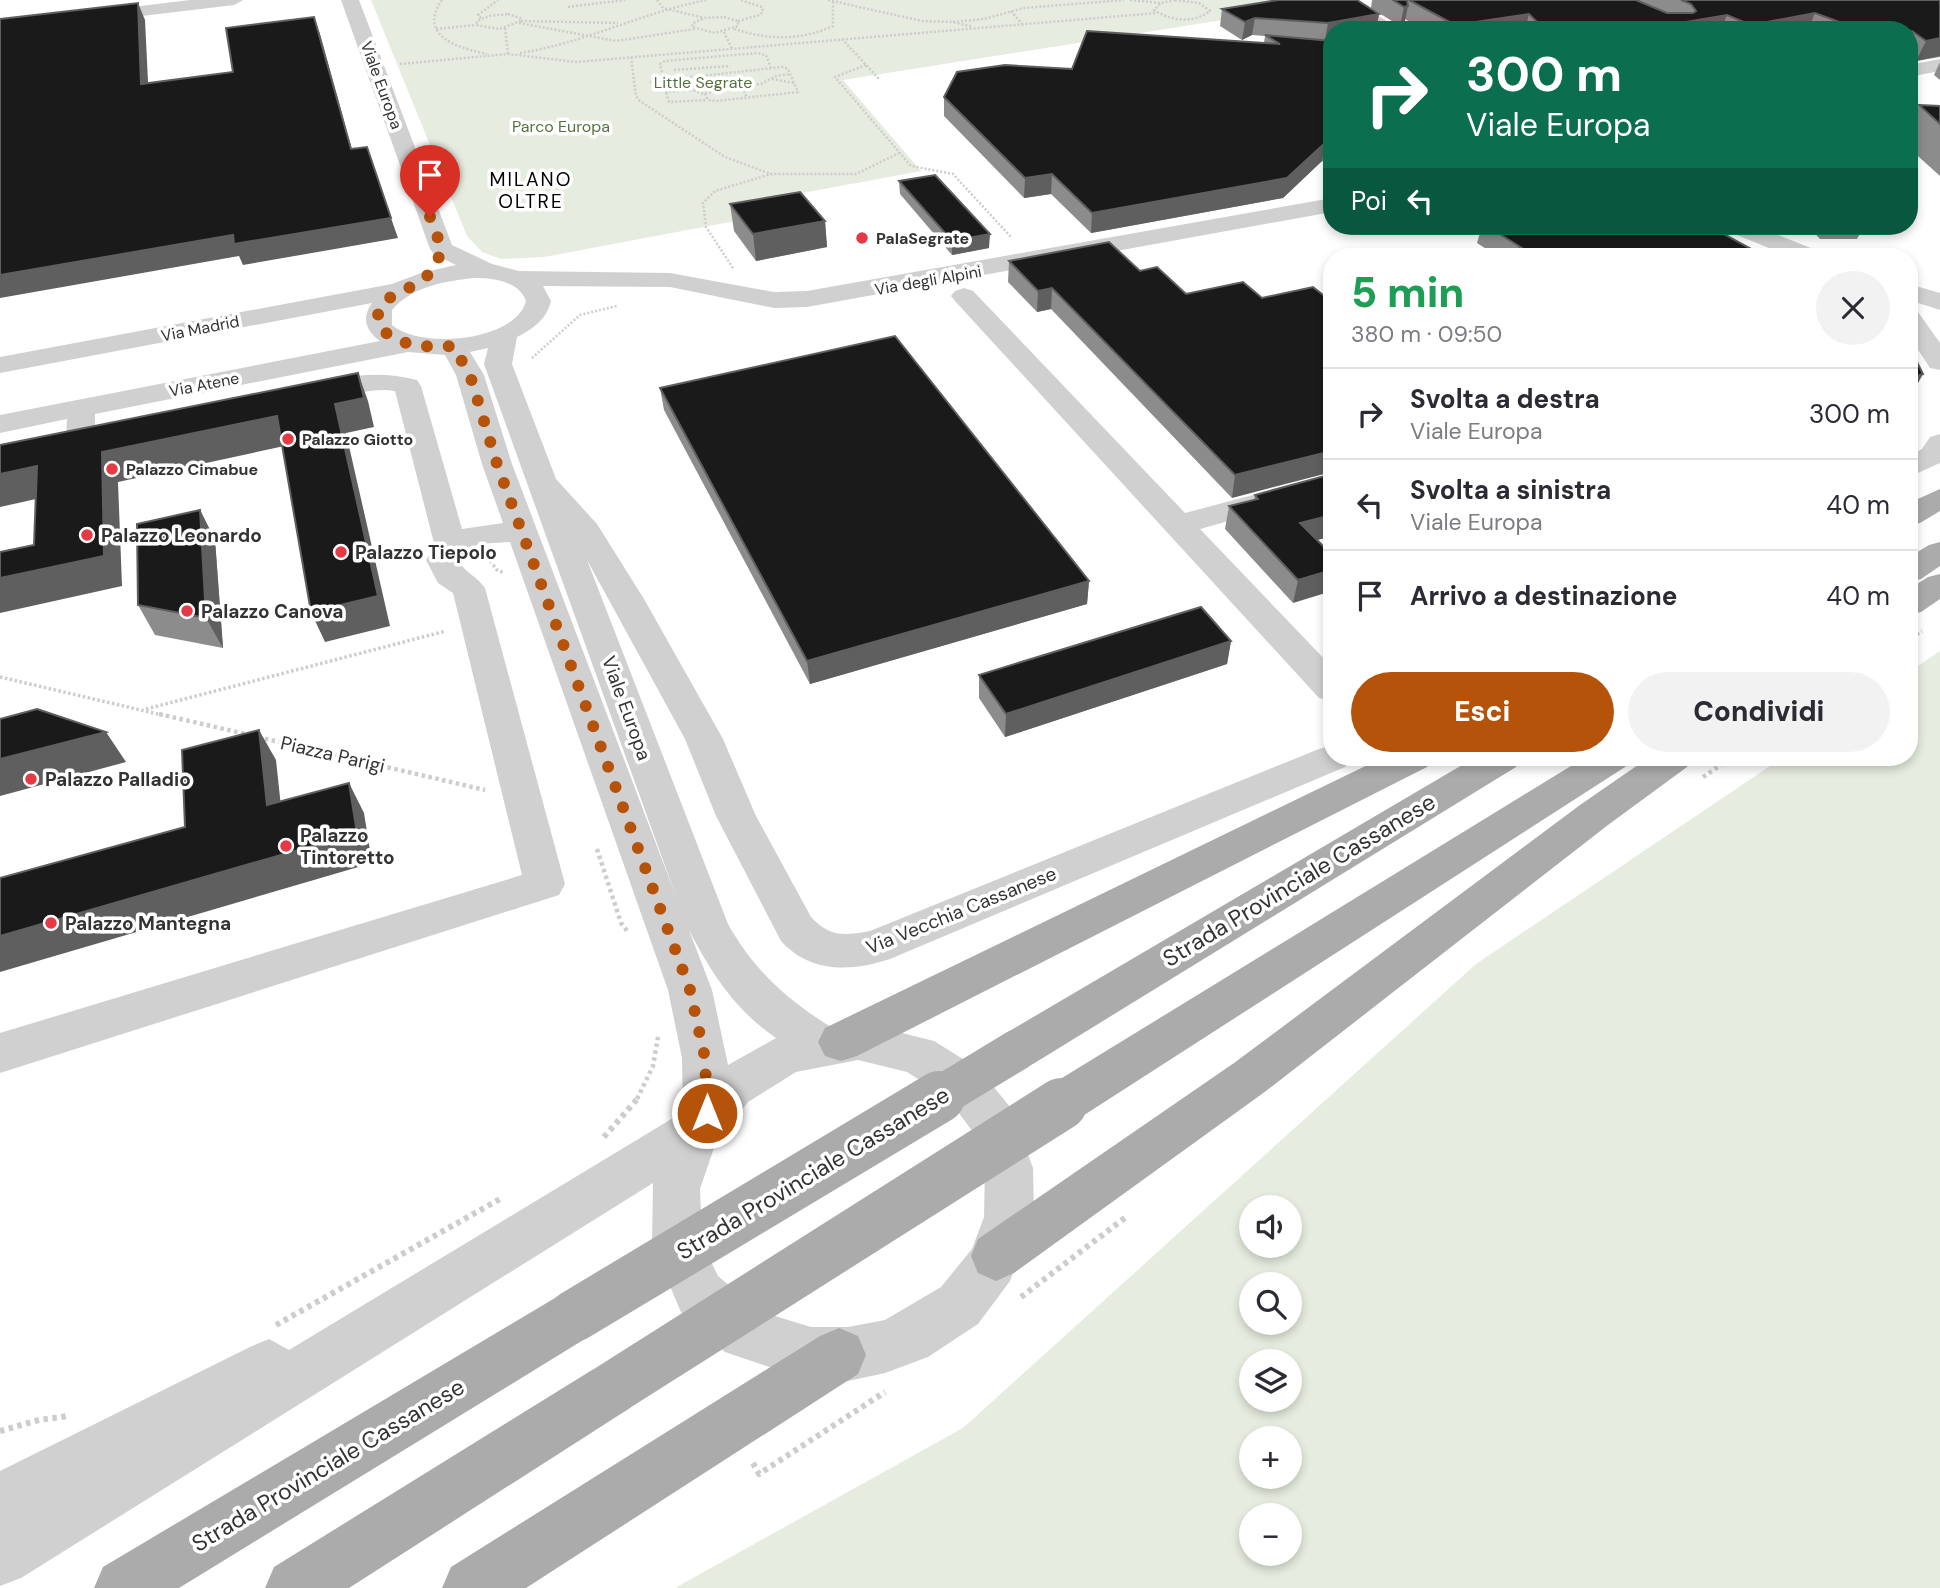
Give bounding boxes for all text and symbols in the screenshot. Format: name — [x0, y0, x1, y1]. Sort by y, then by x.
street label: Viale Europa — [356, 38, 407, 132]
text: 300 m — [1466, 42, 1622, 106]
icon: right — [1351, 49, 1442, 140]
park label: Little Segrate — [654, 72, 752, 93]
text: Viale Europa — [1466, 104, 1650, 146]
park label: Parco Europa — [512, 116, 610, 137]
pin — [400, 145, 460, 217]
icon: arrive — [411, 156, 449, 194]
district label: MILANO OLTRE — [490, 167, 572, 214]
icon: left — [1401, 182, 1439, 220]
text: Poi — [1351, 184, 1387, 218]
place label: PalaSegrate — [876, 228, 969, 249]
marker: PalaSegrate — [854, 230, 870, 246]
street label: Via degli Alpini — [873, 261, 983, 300]
text: 5 min — [1351, 265, 1464, 320]
button: close — [1816, 271, 1890, 345]
street label: Via Madrid — [159, 311, 241, 346]
text: 380 m · 09:50 — [1351, 319, 1502, 349]
street label: Via Atene — [167, 367, 241, 402]
text: Svolta a destra — [1410, 382, 1600, 416]
icon: right — [1351, 395, 1389, 433]
text: 300 m — [1809, 397, 1890, 431]
text: Viale Europa — [1410, 416, 1543, 446]
place label: Palazzo Giotto — [302, 429, 413, 450]
marker: Palazzo Giotto — [280, 431, 296, 447]
place label: Palazzo Cimabue — [126, 459, 258, 480]
marker: Palazzo Cimabue — [104, 461, 120, 477]
text: Svolta a sinistra — [1410, 473, 1611, 507]
icon: left — [1351, 486, 1389, 524]
text: 40 m — [1826, 488, 1890, 522]
text: Viale Europa — [1410, 507, 1543, 537]
place label: Palazzo Leonardo — [101, 523, 262, 548]
marker: Palazzo Leonardo — [79, 527, 95, 543]
place label: Palazzo Tiepolo — [355, 540, 497, 565]
marker: Palazzo Tiepolo — [333, 544, 349, 560]
icon: arrive — [1351, 577, 1389, 615]
text: Arrivo a destinazione — [1410, 579, 1677, 613]
text: 40 m — [1826, 579, 1890, 613]
place label: Palazzo Canova — [201, 599, 343, 624]
marker: Palazzo Canova — [179, 603, 195, 619]
street label: Viale Europa — [596, 652, 657, 764]
button: Esci — [1351, 672, 1614, 752]
button: Condividi — [1628, 672, 1890, 752]
street label: Piazza Parigi — [278, 730, 388, 779]
place label: Palazzo Palladio — [45, 767, 191, 792]
marker: Palazzo Palladio — [23, 771, 39, 787]
street label: Strada Provinciale Cassanese — [1157, 787, 1441, 973]
place label: Palazzo Tintoretto — [300, 823, 395, 870]
marker: Palazzo Tintoretto — [278, 838, 294, 854]
street label: Via Vecchia Cassanese — [862, 861, 1060, 960]
place label: Palazzo Mantegna — [65, 911, 231, 936]
marker: Palazzo Mantegna — [43, 915, 59, 931]
position arrow — [670, 1076, 744, 1150]
street label: Strada Provinciale Cassanese — [671, 1080, 955, 1266]
map controls — [1239, 1195, 1302, 1566]
button: sound — [1239, 1195, 1302, 1258]
button: search — [1239, 1272, 1302, 1335]
button: layers — [1239, 1349, 1302, 1412]
street label: Strada Provinciale Cassanese — [186, 1372, 470, 1558]
button: + — [1239, 1426, 1302, 1489]
button: − — [1239, 1503, 1302, 1566]

